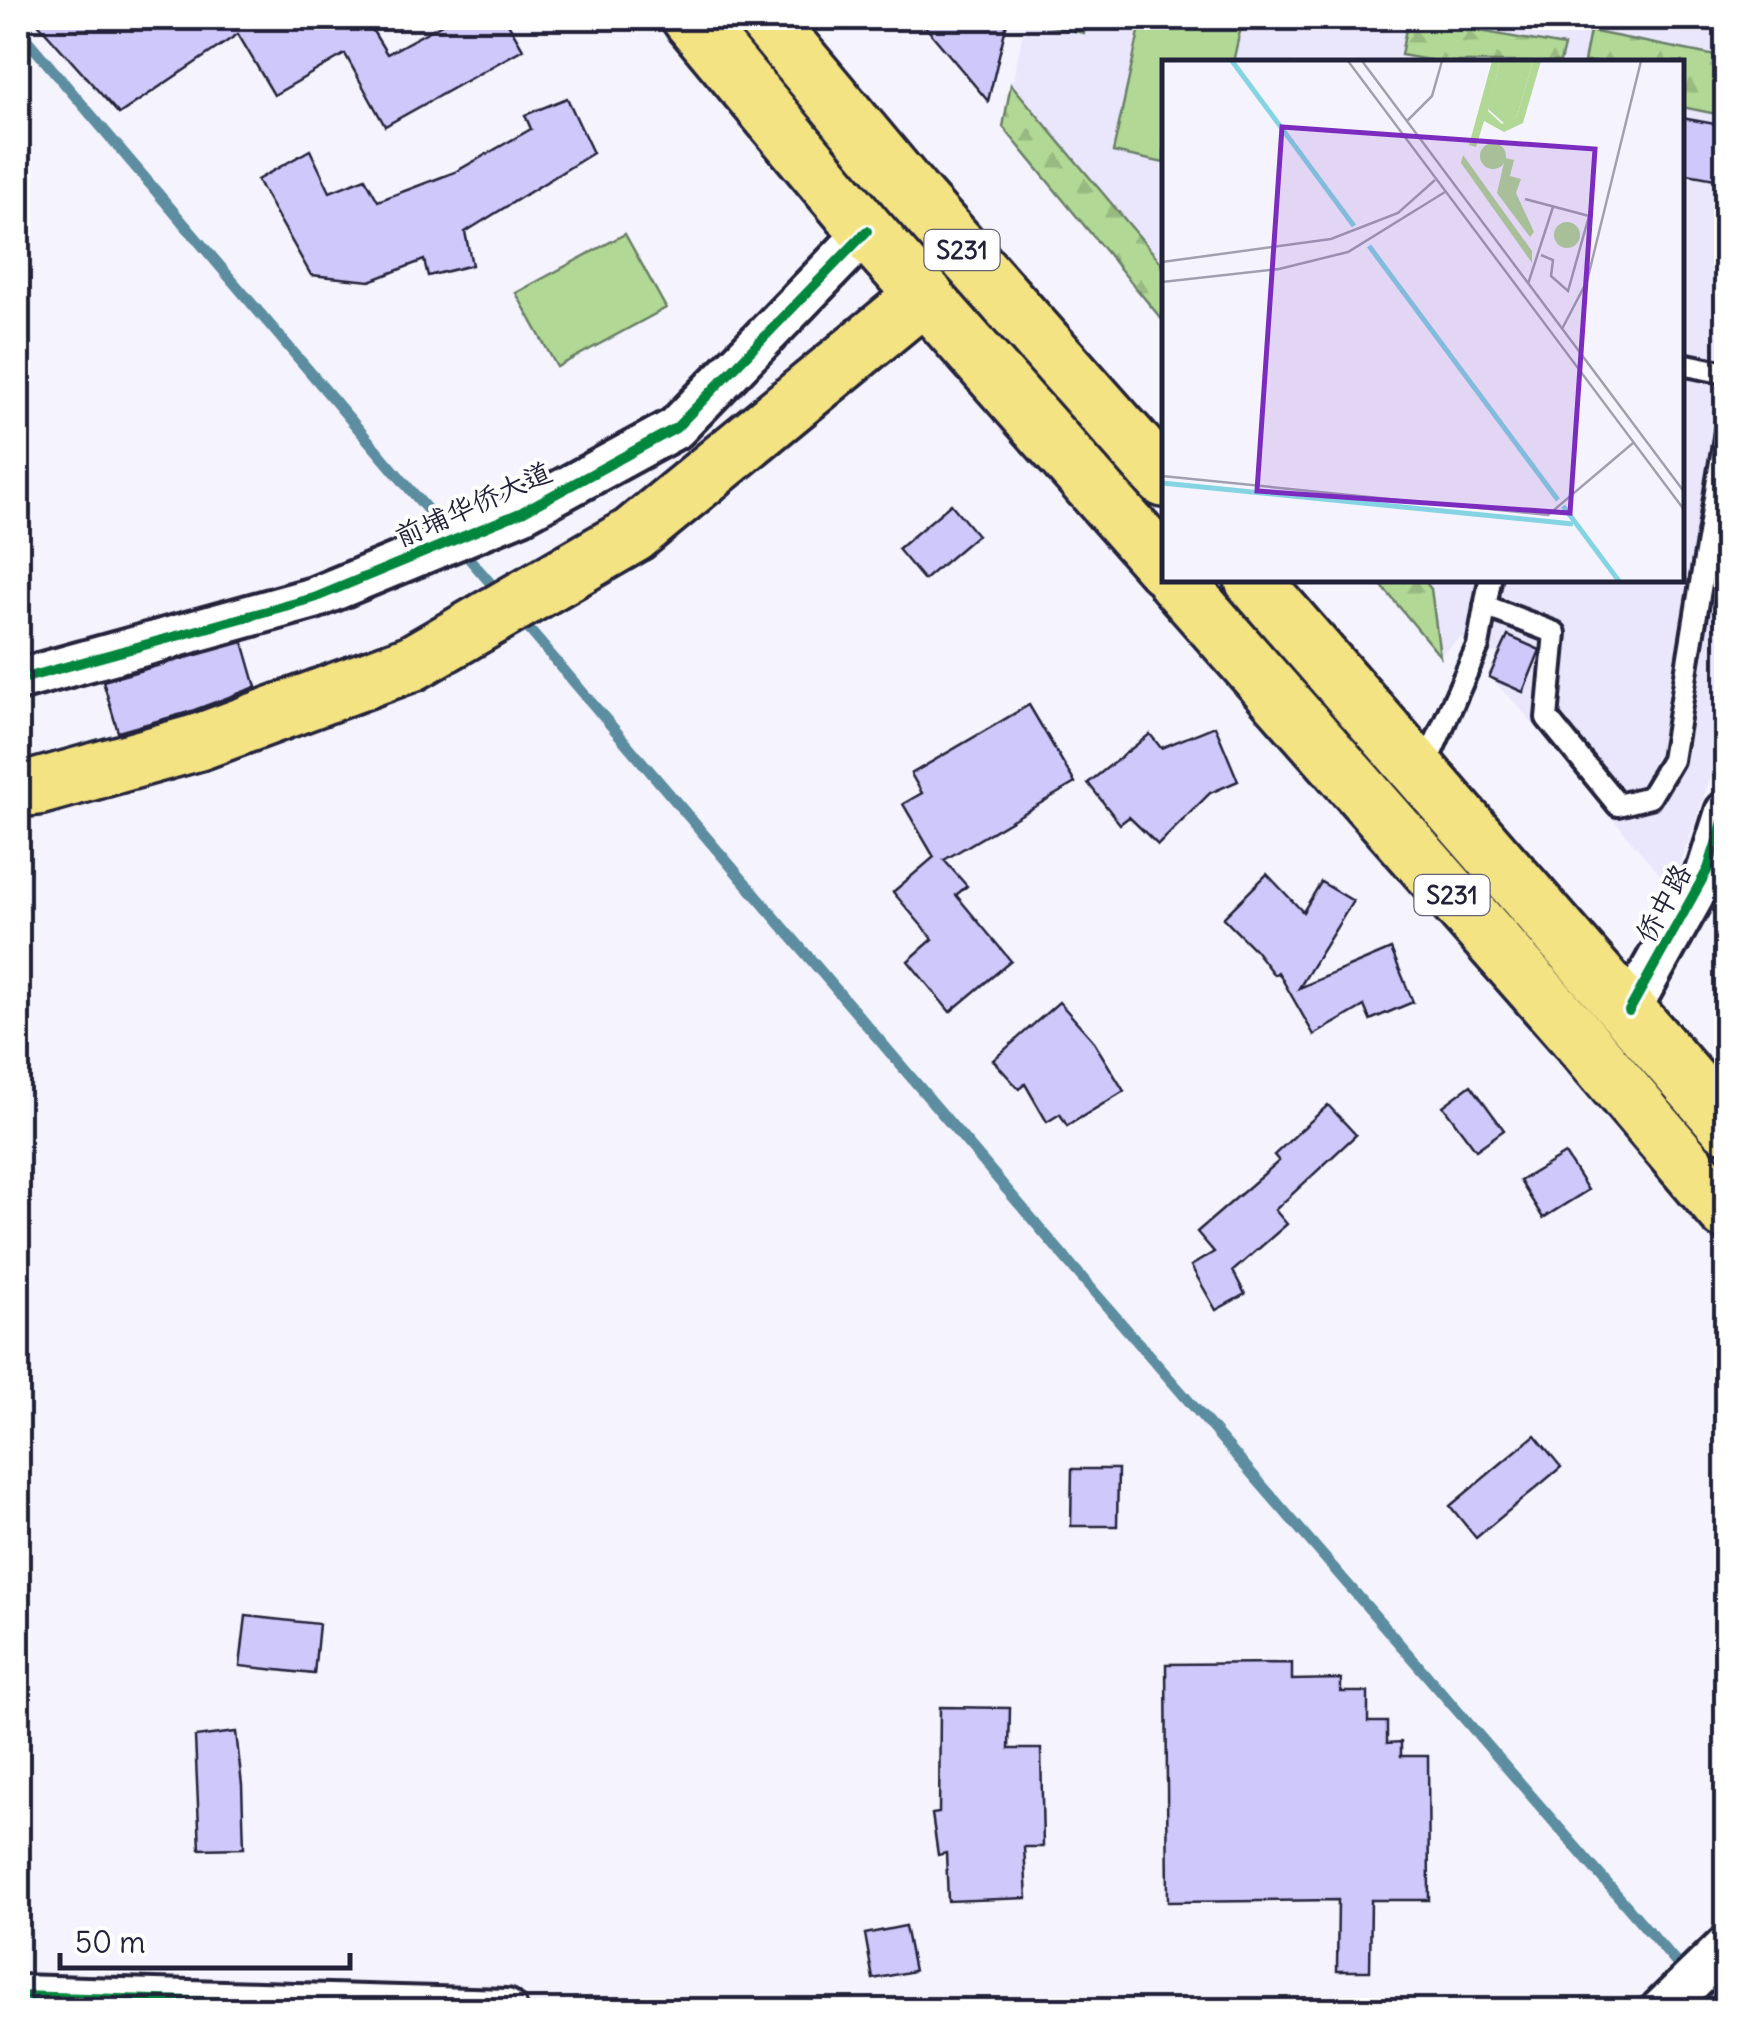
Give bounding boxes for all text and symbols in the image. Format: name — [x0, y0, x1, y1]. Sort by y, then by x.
inset map — [1162, 60, 1684, 582]
road number: S231 — [924, 230, 1000, 270]
street label: 前埔华侨大道 — [389, 453, 557, 555]
street label: 侨中路 — [1627, 858, 1699, 948]
road number: S231 — [1414, 875, 1490, 915]
scale bar — [60, 1908, 350, 1970]
text: 50 m — [75, 1923, 145, 1961]

